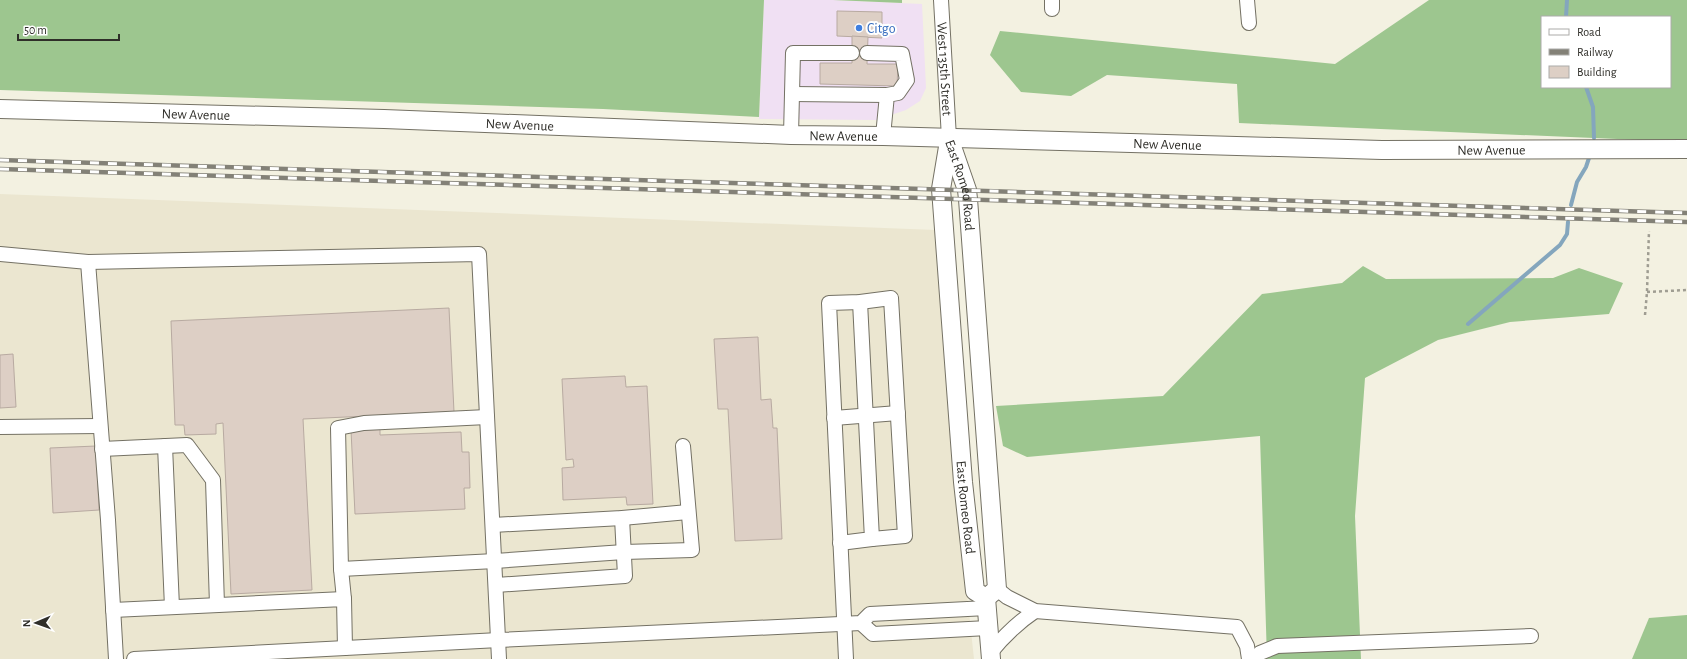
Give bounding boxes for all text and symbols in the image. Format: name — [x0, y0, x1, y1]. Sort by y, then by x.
scale bar — [18, 16, 119, 42]
legend — [1541, 16, 1671, 88]
place label: Citgo — [867, 22, 896, 36]
street label: West 135th Street — [934, 22, 954, 117]
marker: Citgo — [854, 23, 864, 33]
text: 50 m — [24, 24, 47, 36]
text: Road — [1577, 26, 1601, 38]
text: Railway — [1577, 46, 1613, 59]
text: Building — [1577, 66, 1617, 78]
street label: New Avenue — [162, 107, 230, 123]
street label: New Avenue — [485, 117, 554, 134]
street label: New Avenue — [809, 129, 878, 144]
street label: New Avenue — [1133, 137, 1202, 153]
street label: East Romeo Road — [942, 138, 976, 231]
street label: New Avenue — [1457, 144, 1526, 158]
street label: East Romeo Road — [953, 460, 977, 555]
north arrow — [16, 603, 56, 643]
text: N — [21, 619, 32, 627]

